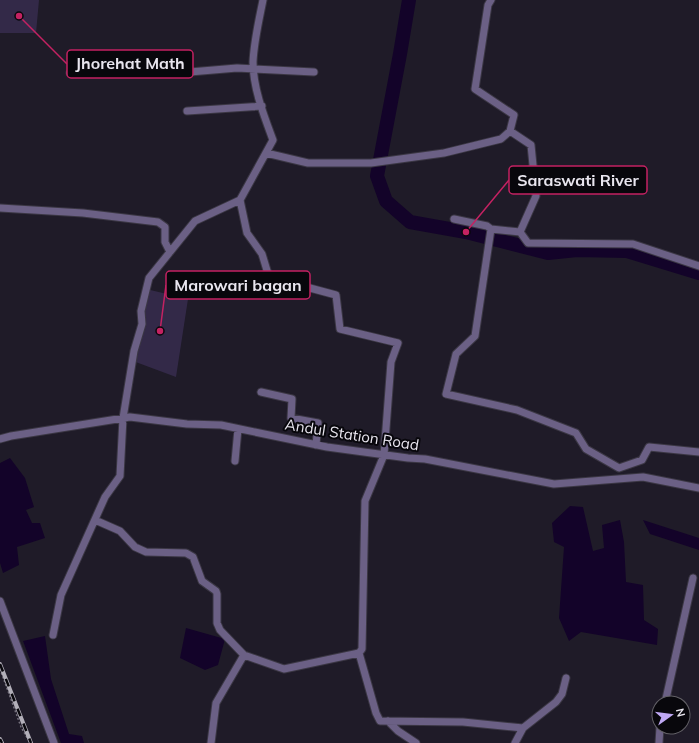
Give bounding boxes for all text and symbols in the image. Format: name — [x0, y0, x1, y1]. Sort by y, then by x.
callout: Jhorehat Math — [67, 50, 193, 78]
text: Jhorehat Math — [75, 53, 185, 73]
callout: Saraswati River — [509, 166, 647, 194]
text: Saraswati River — [517, 170, 640, 190]
callout: Marowari bagan — [166, 271, 310, 299]
text: Marowari bagan — [174, 275, 302, 295]
street label: Andul Station Road — [284, 415, 420, 454]
north arrow — [651, 695, 691, 735]
text: N — [673, 707, 689, 718]

